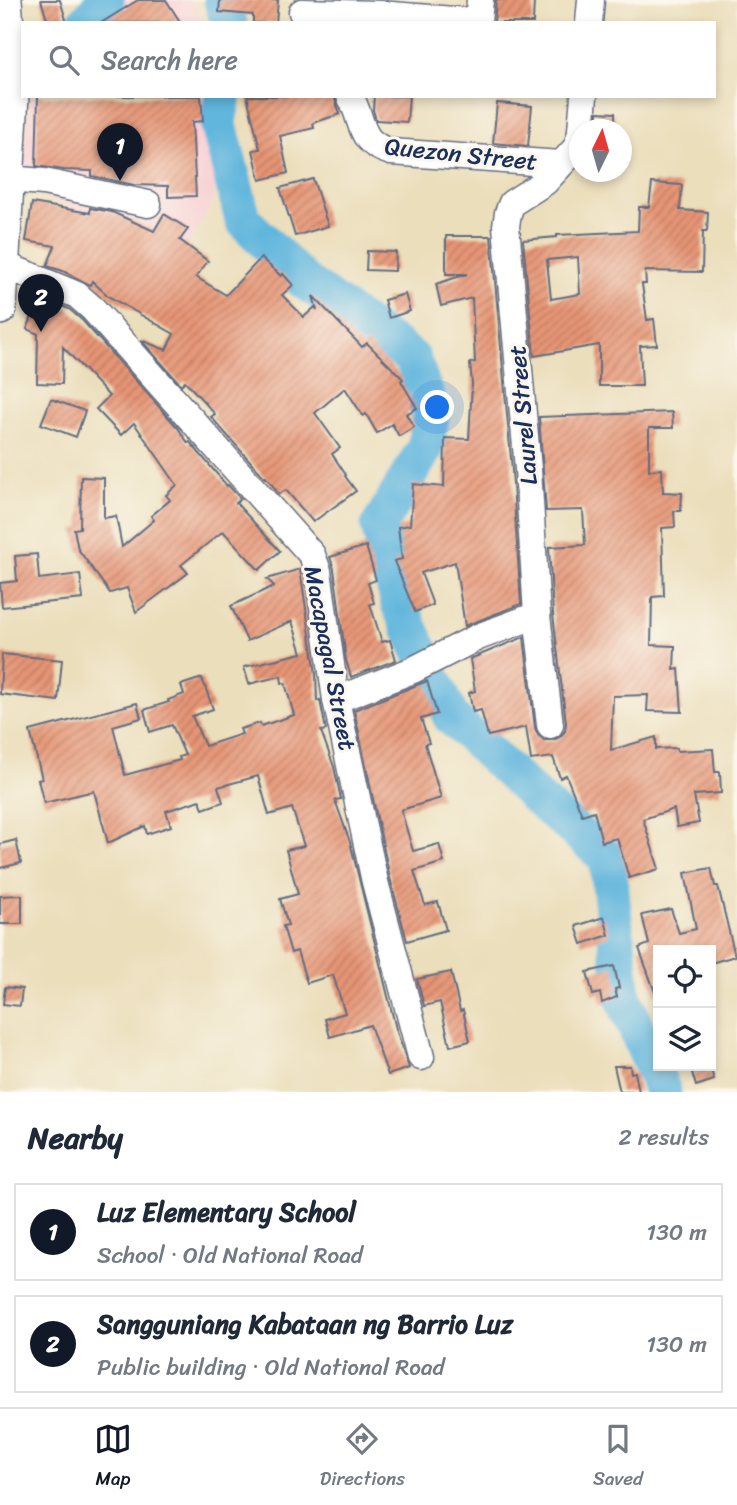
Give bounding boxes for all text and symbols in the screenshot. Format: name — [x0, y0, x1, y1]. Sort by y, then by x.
search box — [21, 21, 716, 98]
text: Search here — [101, 37, 238, 83]
icon: search — [45, 41, 83, 79]
north arrow — [569, 119, 632, 182]
pin: 1 — [97, 123, 143, 181]
street label: Quezon Street — [383, 125, 539, 183]
pin: 2 — [18, 274, 64, 332]
street label: Laurel Street — [496, 343, 550, 487]
your location — [420, 390, 454, 424]
street label: Macapagal Street — [292, 562, 368, 754]
map controls — [653, 945, 716, 1071]
button: locate — [653, 945, 716, 1008]
button: layers — [653, 1008, 716, 1071]
text: Nearby — [28, 1111, 123, 1165]
text: 2 results — [618, 1117, 709, 1158]
text: Luz Elementary School — [97, 1189, 356, 1235]
text: 1 — [48, 1212, 58, 1253]
text: 130 m — [646, 1212, 707, 1253]
text: School · Old National Road — [97, 1235, 363, 1276]
text: Sangguniang Kabataan ng Barrio Luz — [97, 1301, 513, 1347]
text: 2 — [46, 1324, 60, 1365]
text: 130 m — [646, 1324, 707, 1365]
text: Public building · Old National Road — [97, 1347, 445, 1388]
tab: Map — [94, 1420, 132, 1495]
tab: Directions — [320, 1420, 405, 1495]
tab: Saved — [593, 1420, 643, 1495]

